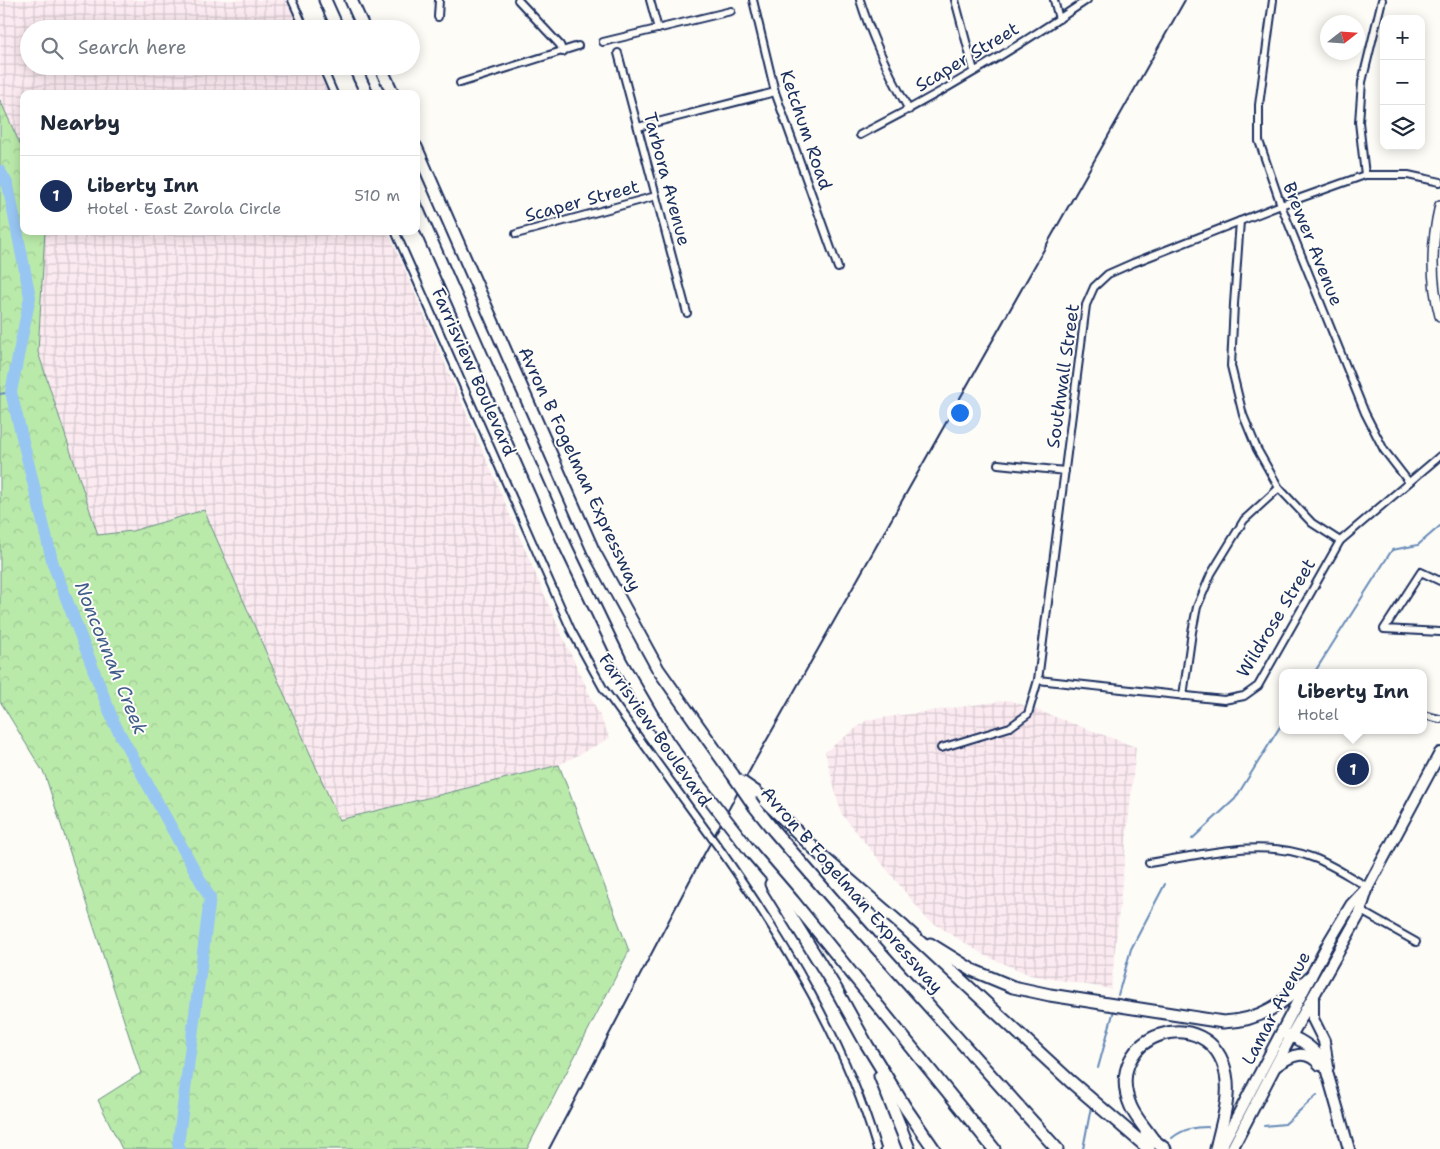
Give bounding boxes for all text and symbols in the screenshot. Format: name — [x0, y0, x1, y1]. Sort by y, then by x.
north arrow — [1320, 15, 1365, 60]
map controls — [1380, 15, 1425, 150]
button: + — [1380, 15, 1425, 60]
street label: Scaper Street — [911, 16, 1024, 97]
search box — [20, 20, 420, 75]
icon: search — [38, 34, 66, 62]
text: Search here — [78, 35, 187, 60]
button: − — [1380, 60, 1425, 105]
street label: Ketchum Road — [774, 67, 838, 193]
button: layers — [1380, 105, 1425, 150]
text: Nearby — [40, 109, 120, 137]
street label: Tarbora Avenue — [638, 110, 696, 248]
text: Liberty Inn — [87, 173, 199, 198]
street label: Scaper Street — [522, 174, 642, 228]
street label: Brewer Avenue — [1277, 179, 1349, 309]
text: 1 — [52, 185, 60, 206]
text: 510 m — [354, 185, 400, 206]
text: Hotel · East Zarola Circle — [87, 198, 281, 219]
street label: Farrisview Boulevard — [426, 284, 522, 460]
street label: Southwall Street — [1041, 302, 1085, 450]
street label: Avron B Fogelman Expressway — [513, 343, 647, 595]
your location — [947, 400, 973, 426]
street label: Wildrose Street — [1231, 554, 1321, 682]
water label: Nonconnah Creek — [69, 578, 153, 738]
street label: Farrisview Boulevard — [593, 649, 717, 811]
popup — [1279, 669, 1427, 734]
text: Liberty Inn — [1297, 679, 1409, 704]
text: Hotel — [1297, 704, 1339, 725]
pin: 1 — [1337, 750, 1369, 788]
street label: Avron B Fogelman Expressway — [755, 781, 949, 999]
street label: Lamar Avenue — [1236, 947, 1316, 1069]

